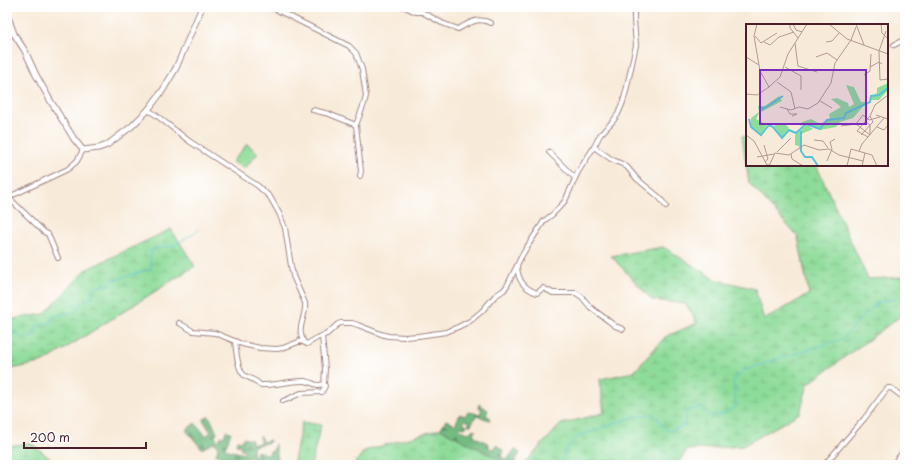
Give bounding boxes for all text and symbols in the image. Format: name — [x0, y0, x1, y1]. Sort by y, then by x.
inset map — [746, 24, 888, 166]
scale bar — [24, 424, 146, 450]
text: 200 m — [30, 428, 70, 446]

